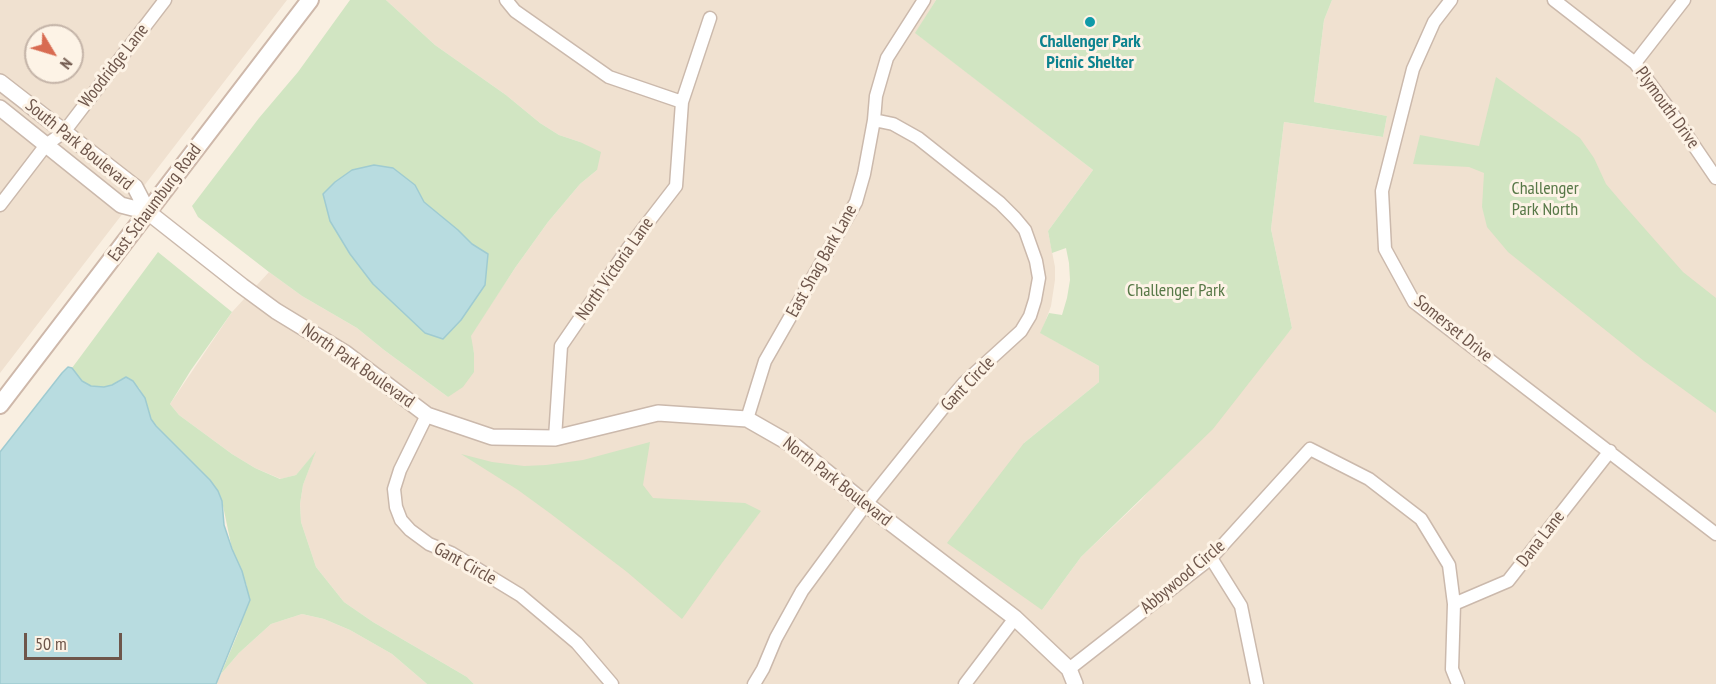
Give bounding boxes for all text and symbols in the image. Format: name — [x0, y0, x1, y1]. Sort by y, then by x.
marker: Challenger Park Picnic Shelter — [1083, 15, 1097, 29]
street label: Woodridge Lane — [75, 20, 153, 112]
north arrow — [24, 24, 84, 84]
place label: Challenger Park Picnic Shelter — [1039, 31, 1141, 74]
text: N — [56, 54, 77, 73]
street label: Plymouth Drive — [1630, 63, 1704, 153]
street label: South Park Boulevard — [21, 95, 137, 195]
street label: East Schaumburg Road — [104, 140, 206, 266]
park label: Challenger Park North — [1511, 178, 1579, 220]
street label: East Shag Bark Lane — [782, 201, 862, 321]
street label: North Victoria Lane — [572, 214, 658, 324]
park label: Challenger Park — [1127, 280, 1225, 302]
street label: Somerset Drive — [1409, 291, 1497, 367]
street label: North Park Boulevard — [298, 319, 418, 413]
street label: Gant Circle — [937, 352, 999, 416]
street label: North Park Boulevard — [778, 433, 896, 531]
street label: Dana Lane — [1512, 507, 1570, 571]
street label: Abbywood Circle — [1136, 535, 1230, 619]
street label: Gant Circle — [430, 538, 500, 590]
scale bar — [27, 621, 124, 659]
text: 50 m — [35, 632, 67, 655]

